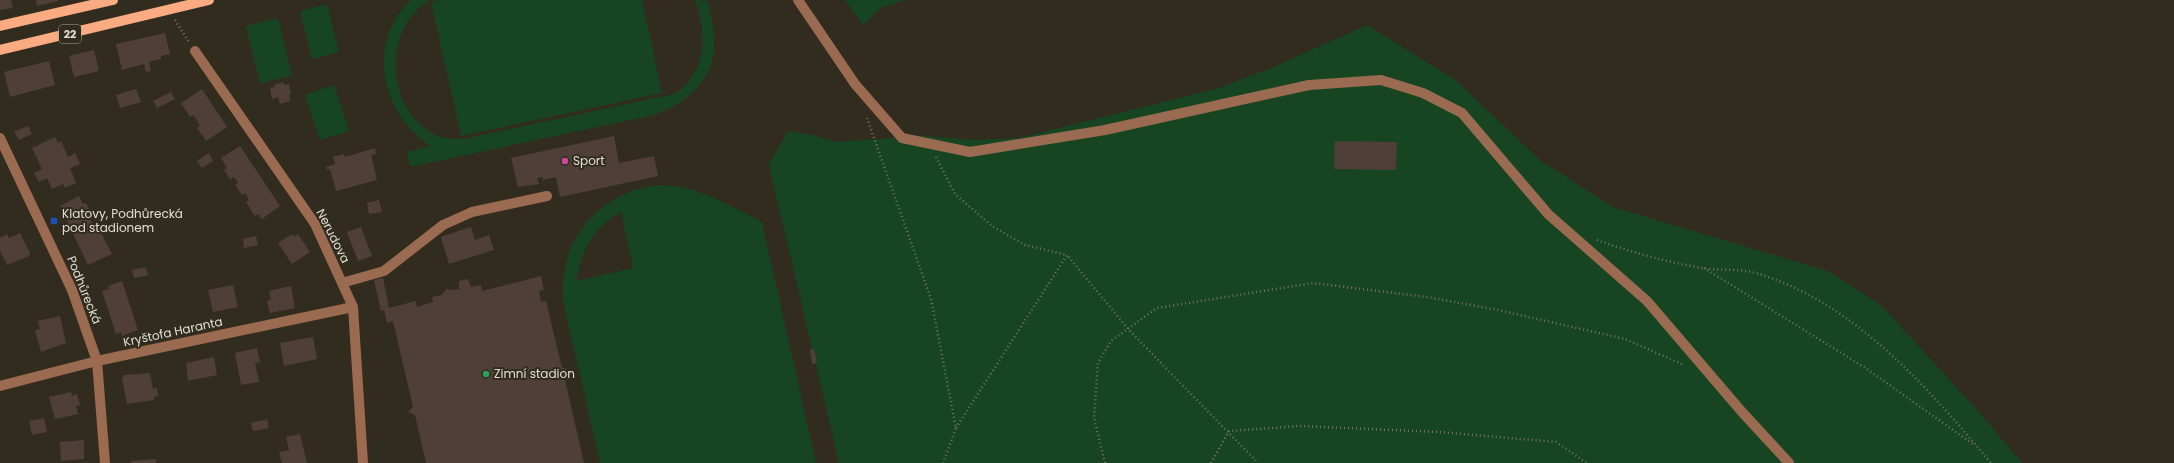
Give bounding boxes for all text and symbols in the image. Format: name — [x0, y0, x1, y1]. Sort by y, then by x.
road number: 22 — [59, 25, 81, 43]
place label: Sport — [573, 152, 605, 169]
marker: Sport — [560, 156, 570, 166]
place label: Klatovy, Podhůrecká pod stadionem — [62, 205, 183, 236]
street label: Nerudova — [313, 206, 354, 266]
marker: Klatovy, Podhůrecká pod stadionem — [49, 216, 59, 226]
street label: Podhůrecká — [63, 253, 106, 326]
street label: Kryštofa Haranta — [122, 313, 224, 350]
place label: Zimní stadion — [494, 365, 575, 382]
marker: Zimní stadion — [481, 369, 491, 379]

